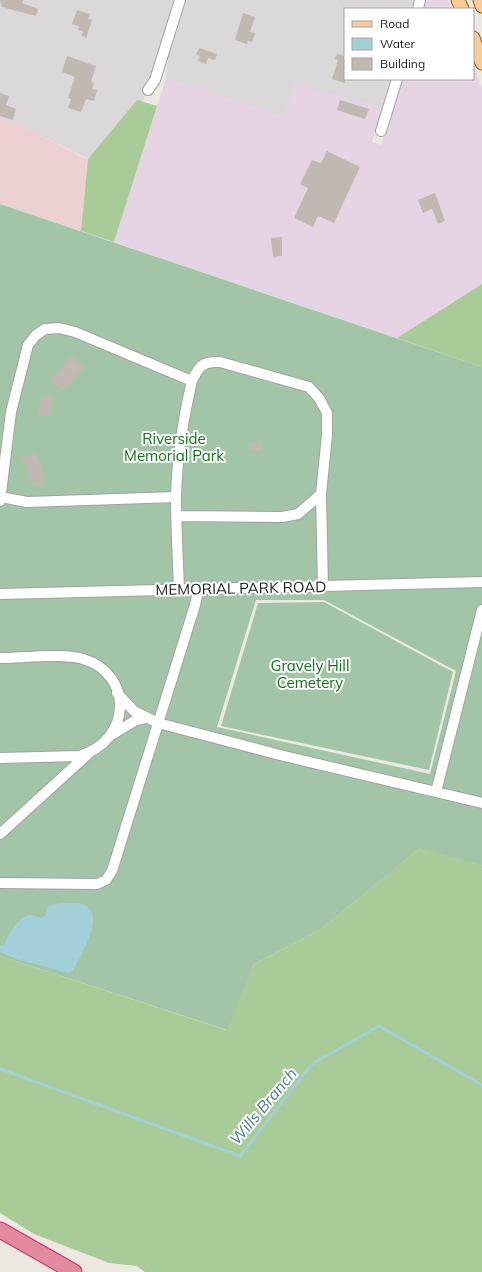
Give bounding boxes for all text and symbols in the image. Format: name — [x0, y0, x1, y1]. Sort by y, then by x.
legend — [344, 8, 474, 80]
text: Road — [380, 16, 409, 31]
text: Water — [380, 36, 416, 51]
text: Building — [380, 56, 425, 71]
park label: Riverside Memorial Park — [124, 429, 224, 465]
street label: MEMORIAL PARK ROAD — [155, 577, 327, 599]
park label: Gravely Hill Cemetery — [271, 656, 349, 692]
water label: Wills Branch — [225, 1063, 301, 1149]

